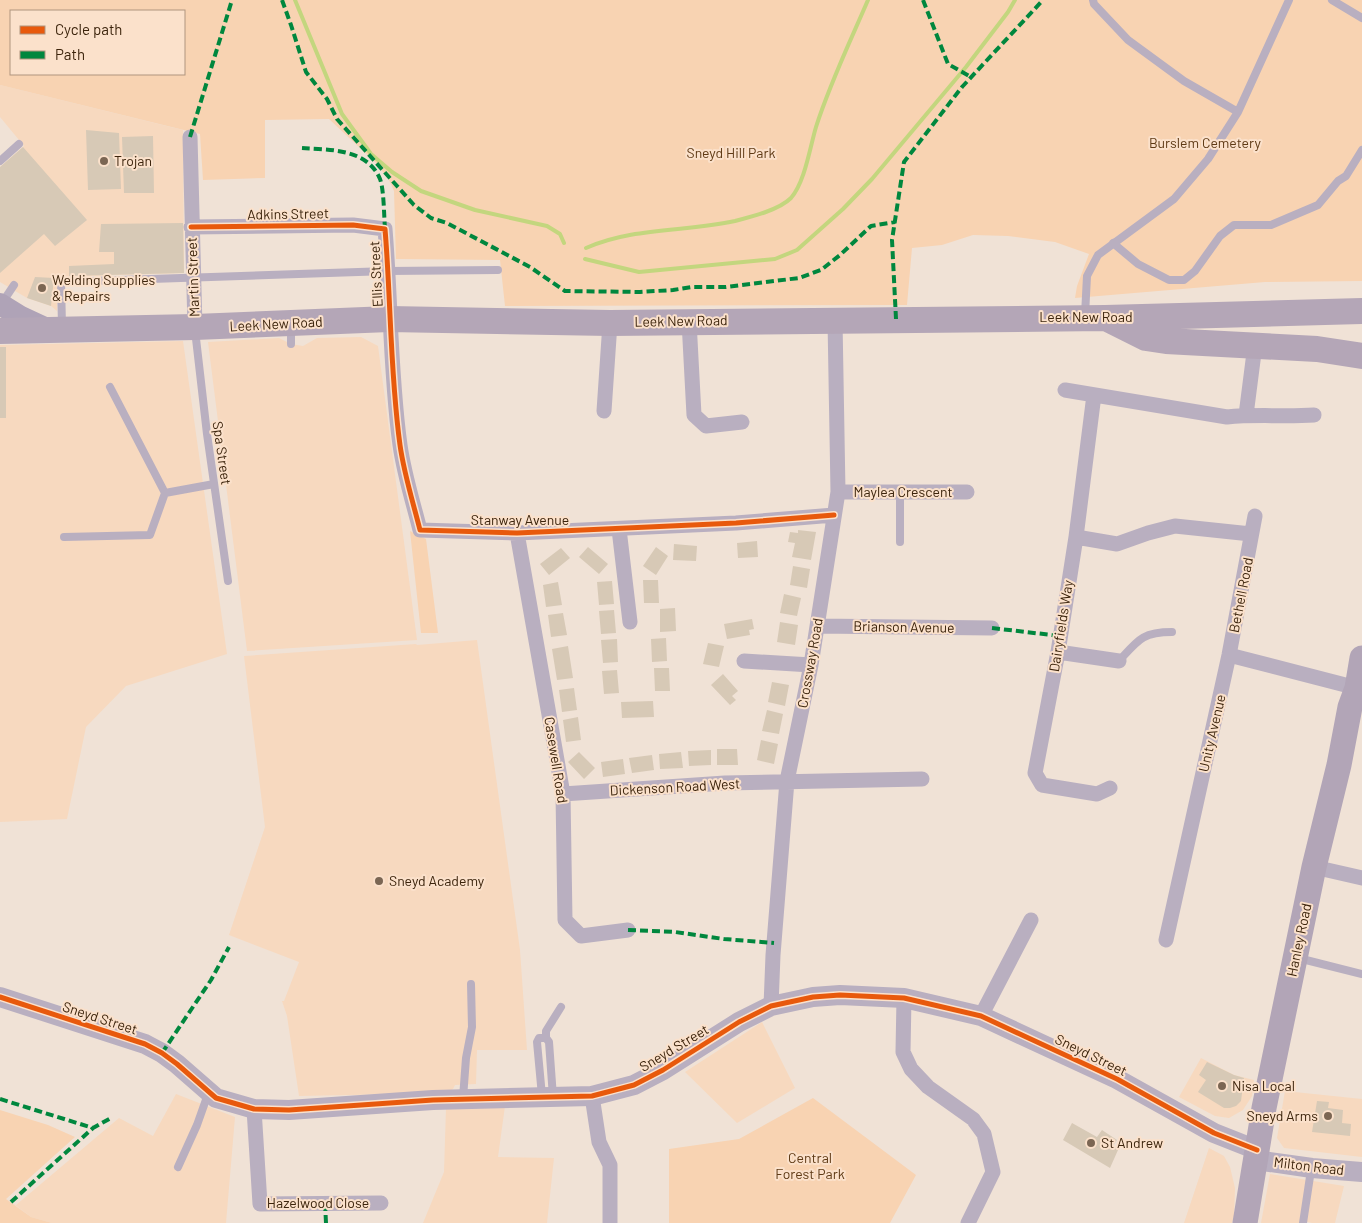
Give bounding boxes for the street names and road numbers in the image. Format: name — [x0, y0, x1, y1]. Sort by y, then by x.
street label: Adkins Street — [247, 204, 329, 223]
street label: Martin Street — [183, 237, 202, 317]
street label: Ellis Street — [365, 241, 386, 308]
street label: Leek New Road — [1039, 308, 1133, 325]
street label: Leek New Road — [634, 311, 728, 330]
street label: Leek New Road — [229, 313, 323, 334]
street label: Spa Street — [210, 420, 235, 486]
street label: Maylea Crescent — [853, 483, 953, 500]
street label: Stanway Avenue — [471, 511, 569, 528]
street label: Bethell Road — [1225, 556, 1256, 634]
street label: Dairyfields Way — [1045, 578, 1076, 673]
street label: Crossway Road — [793, 617, 826, 709]
street label: Brianson Avenue — [853, 617, 955, 636]
street label: Unity Avenue — [1194, 692, 1229, 773]
street label: Casewell Road — [541, 716, 572, 804]
street label: Dickenson Road West — [609, 775, 741, 798]
street label: Hanley Road — [1282, 902, 1315, 978]
street label: Sneyd Street — [61, 997, 140, 1038]
street label: Sneyd Street — [636, 1020, 711, 1075]
street label: Sneyd Street — [1053, 1030, 1130, 1079]
street label: Milton Road — [1273, 1153, 1345, 1178]
street label: Hazelwood Close — [267, 1194, 369, 1211]

